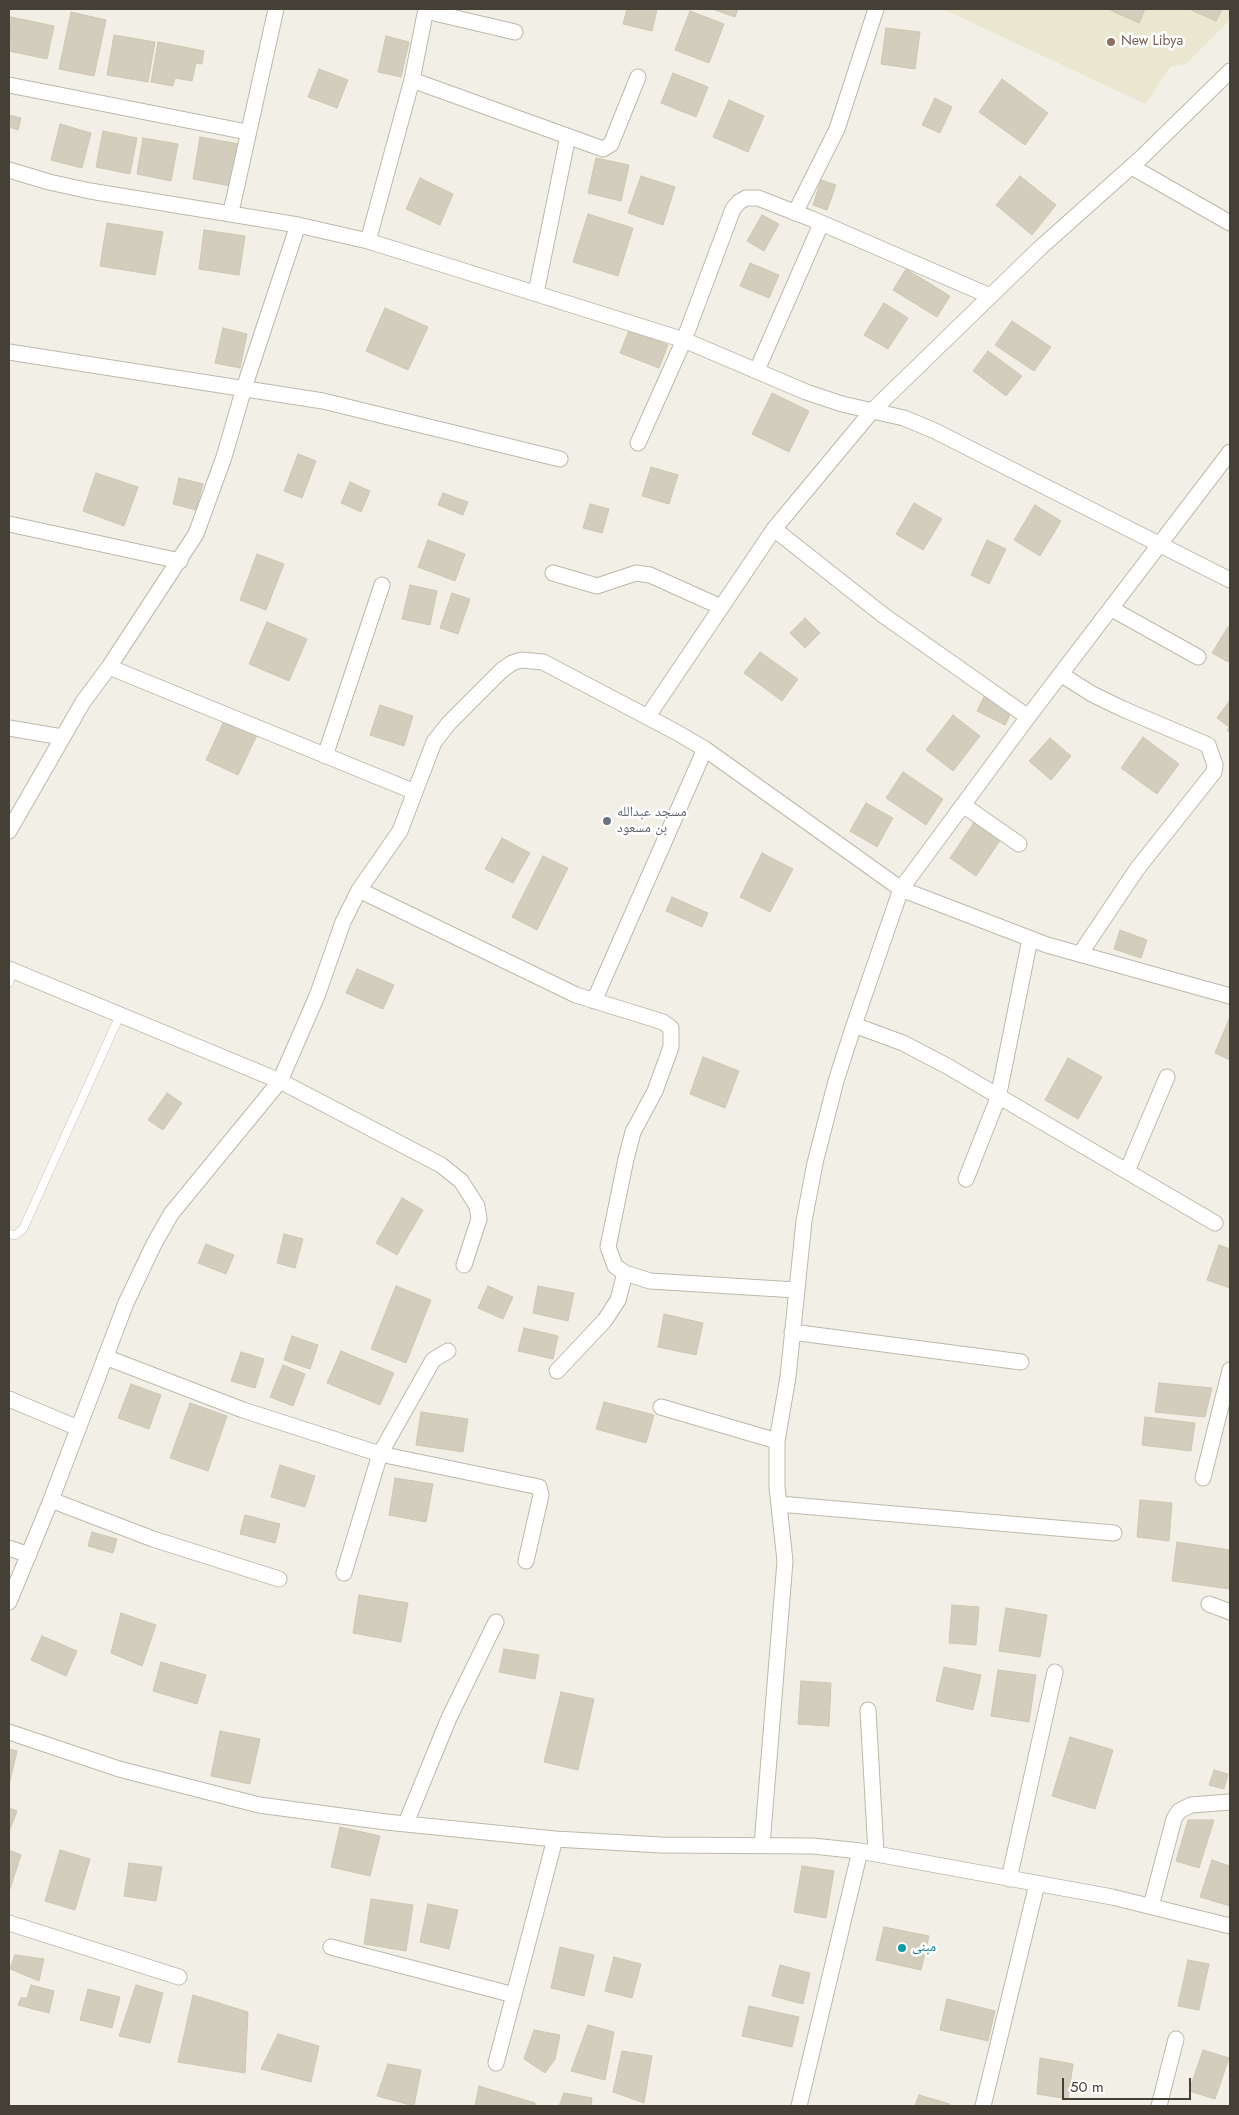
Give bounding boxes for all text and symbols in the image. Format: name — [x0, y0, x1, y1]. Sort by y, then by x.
place label: New Libya — [1121, 34, 1183, 50]
marker: New Libya — [1105, 36, 1117, 48]
place label: مسجد عبدالله بن مسعود — [617, 805, 687, 838]
marker: مسجد عبدالله بن مسعود — [601, 815, 613, 827]
place label: مبنى — [912, 1940, 936, 1956]
marker: مبنى — [896, 1942, 908, 1954]
scale bar — [1064, 2068, 1193, 2100]
text: 50 m — [1070, 2076, 1104, 2098]

